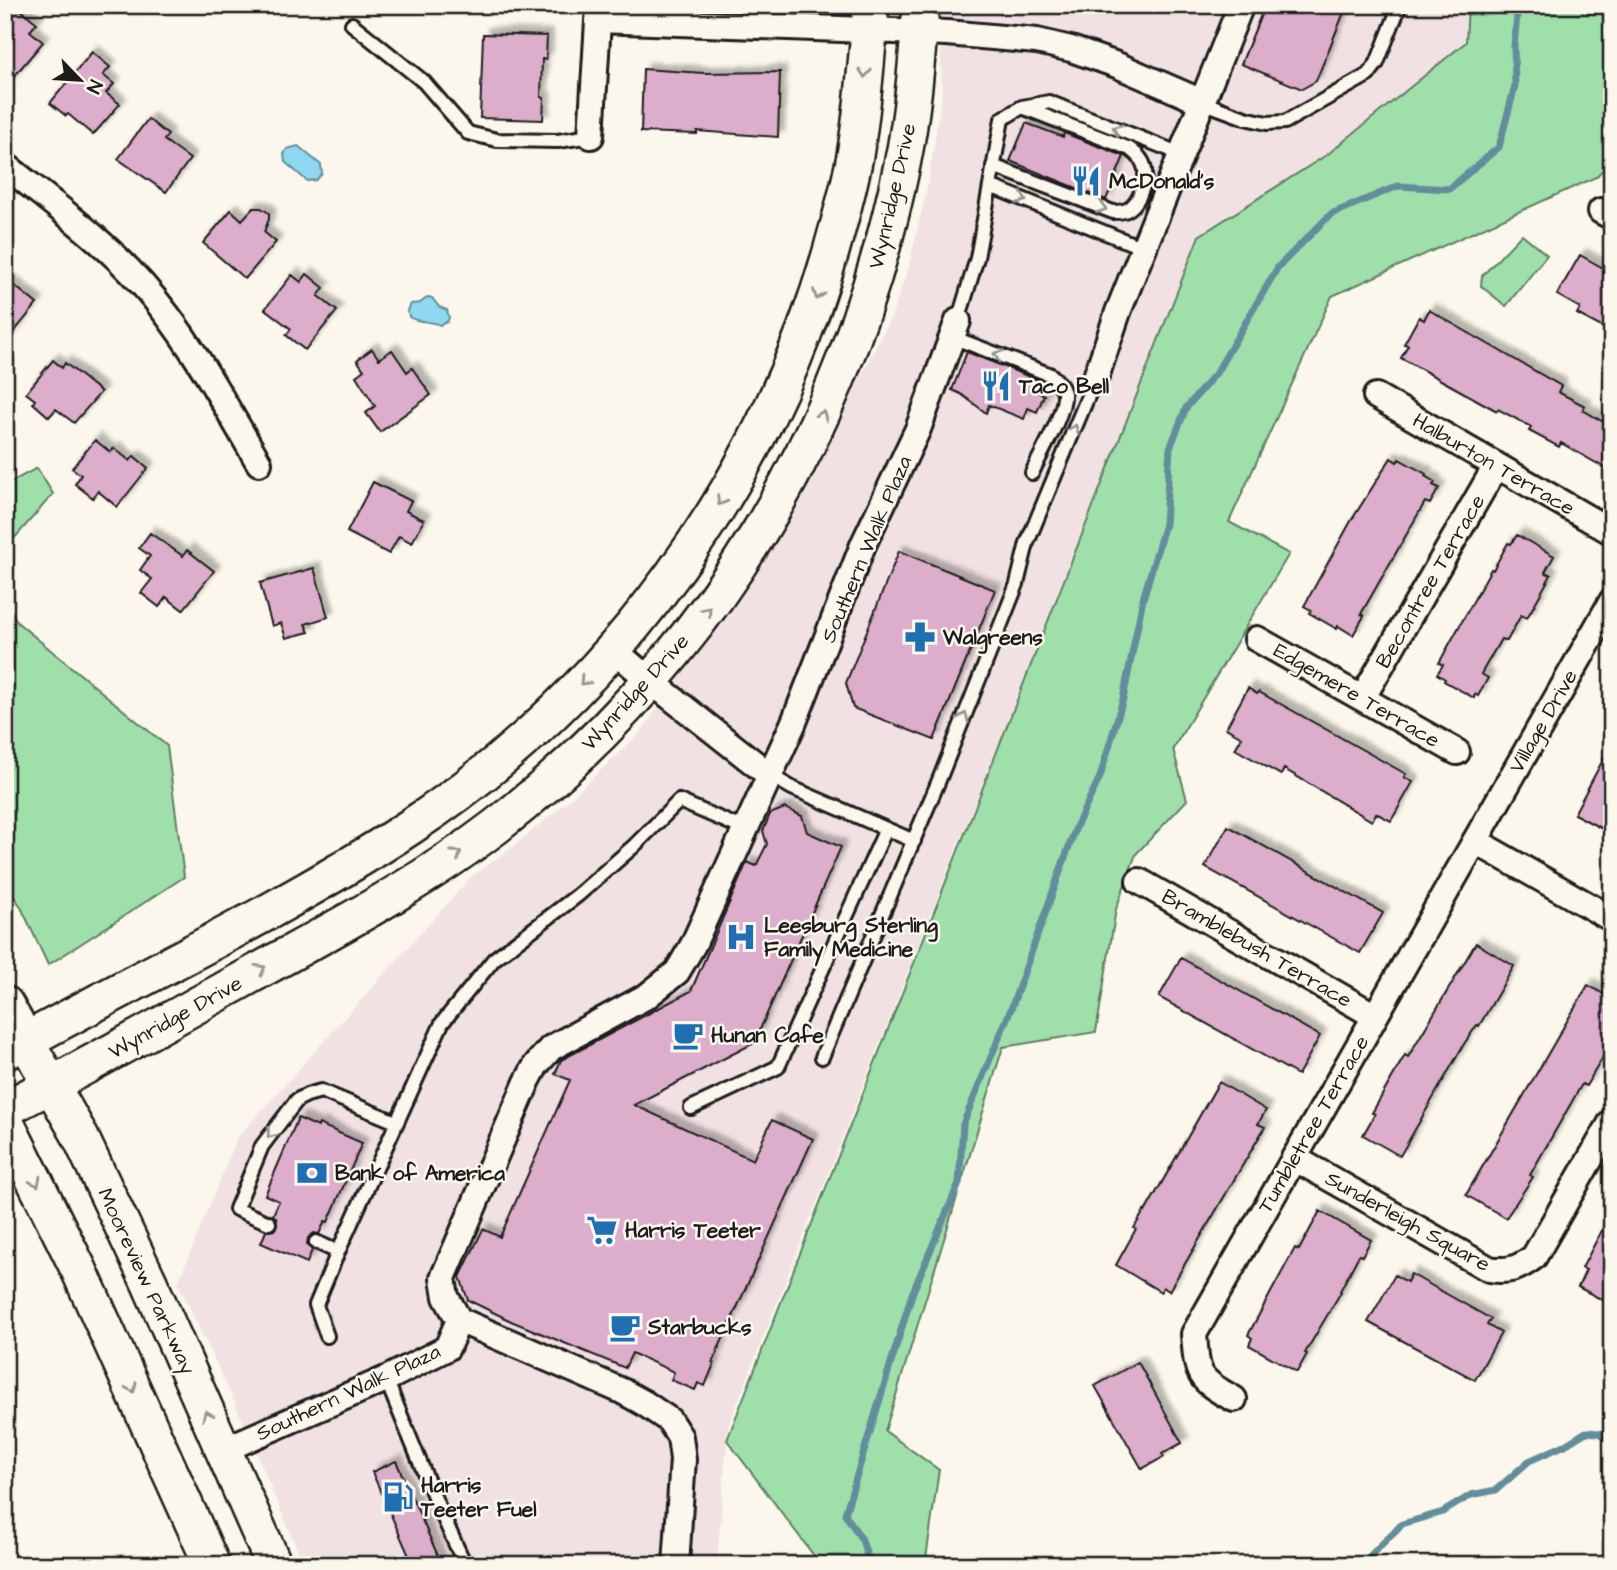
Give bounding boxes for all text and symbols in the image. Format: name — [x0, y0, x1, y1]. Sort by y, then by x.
north arrow — [46, 46, 116, 116]
one-way arrow — [858, 68, 873, 79]
text: N — [79, 75, 109, 98]
street label: Wynridge Drive — [862, 120, 925, 272]
one-way arrow — [1112, 124, 1124, 138]
restaurant icon: McDonald's — [1069, 164, 1103, 198]
place label: McDonald's — [1109, 167, 1215, 196]
one-way arrow — [1015, 191, 1028, 205]
one-way arrow — [1096, 200, 1108, 214]
one-way arrow — [812, 289, 826, 301]
one-way arrow — [993, 349, 1005, 363]
restaurant icon: Taco Bell — [979, 369, 1013, 403]
place label: Taco Bell — [1018, 372, 1110, 401]
street label: Halburton Terrace — [1407, 406, 1580, 523]
one-way arrow — [814, 410, 828, 423]
one-way arrow — [1066, 424, 1080, 436]
street label: Southern Walk Plaza — [814, 451, 919, 647]
street label: Becontree Terrace — [1369, 489, 1492, 673]
one-way arrow — [717, 493, 730, 506]
one-way arrow — [699, 606, 711, 619]
pharmacy icon: Walgreens — [903, 620, 937, 654]
place label: Walgreens — [942, 623, 1043, 654]
street label: Wynridge Drive — [575, 627, 697, 759]
street label: Edgemere Terrace — [1267, 636, 1445, 757]
street label: Village Drive — [1502, 664, 1586, 779]
one-way arrow — [579, 673, 592, 686]
one-way arrow — [955, 711, 969, 723]
one-way arrow — [449, 850, 462, 862]
street label: Bramblebush Terrace — [1157, 882, 1357, 1015]
place label: Leesburg Sterling Family Medicine — [764, 911, 938, 967]
hospital icon: Leesburg Sterling Family Medicine — [724, 920, 758, 954]
one-way arrow — [254, 964, 266, 977]
street label: Wynridge Drive — [103, 969, 248, 1068]
cafe icon: Hunan Cafe — [671, 1018, 705, 1052]
place label: Hunan Cafe — [711, 1021, 824, 1050]
street label: Tumbletree Terrace — [1251, 1030, 1376, 1218]
one-way arrow — [266, 1126, 279, 1139]
bank icon: Bank of America — [295, 1156, 329, 1190]
place label: Bank of America — [335, 1159, 505, 1188]
street label: Sunderleigh Square — [1319, 1164, 1495, 1281]
one-way arrow — [27, 1175, 41, 1187]
street label: Mooreview Parkway — [89, 1183, 203, 1380]
supermarket icon: Harris Teeter — [585, 1213, 619, 1247]
place label: Harris Teeter — [625, 1216, 761, 1245]
cafe icon: Starbucks — [608, 1310, 642, 1344]
place label: Starbucks — [647, 1313, 752, 1342]
street label: Southern Walk Plaza — [251, 1337, 445, 1448]
one-way arrow — [124, 1381, 138, 1393]
one-way arrow — [201, 1409, 215, 1422]
place label: Harris Teeter Fuel — [420, 1471, 537, 1524]
fuel station icon: Harris Teeter Fuel — [381, 1480, 415, 1514]

